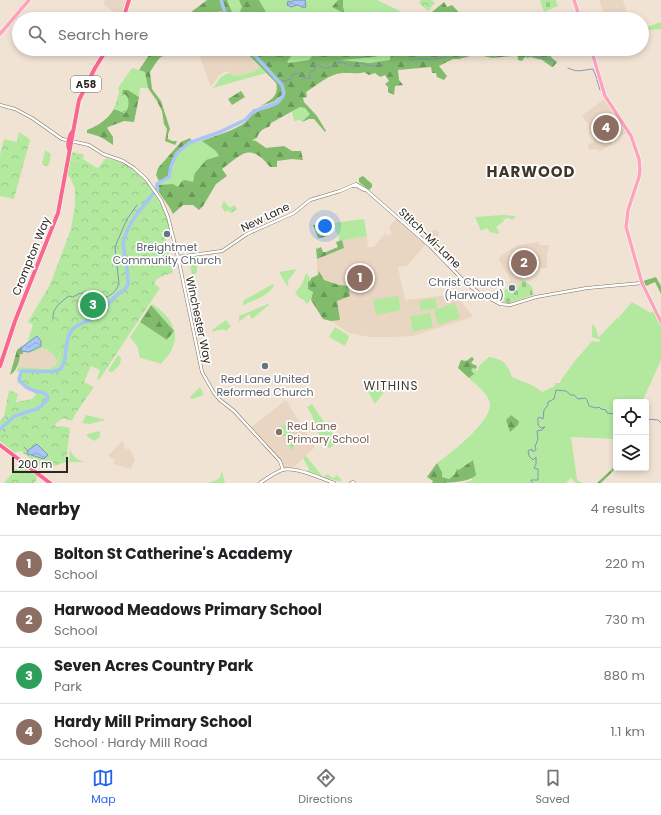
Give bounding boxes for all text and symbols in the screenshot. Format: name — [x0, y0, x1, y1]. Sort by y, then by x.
search box — [12, 12, 649, 56]
icon: search — [26, 23, 48, 45]
text: Search here — [58, 24, 148, 45]
road number: A58 — [71, 76, 101, 92]
pin: 4 — [593, 113, 619, 143]
district label: HARWOOD — [486, 161, 576, 182]
street label: New Lane — [238, 198, 292, 236]
street label: Stitch-Mi-Lane — [395, 204, 465, 272]
street label: Crompton Way — [8, 213, 54, 298]
your location — [315, 216, 335, 236]
marker: Breightmet Community Church — [162, 229, 172, 239]
place label: Breightmet Community Church — [113, 239, 221, 268]
pin: 2 — [511, 248, 537, 278]
pin: 1 — [347, 263, 373, 293]
place label: Christ Church (Harwood) — [429, 274, 504, 303]
street label: Winchester Way — [182, 275, 216, 366]
marker: Christ Church (Harwood) — [507, 283, 517, 293]
pin: 3 — [80, 290, 106, 320]
marker: Red Lane United Reformed Church — [260, 361, 270, 371]
place label: Red Lane United Reformed Church — [216, 371, 314, 400]
district label: WITHINS — [364, 377, 418, 394]
map controls — [613, 399, 649, 471]
button: locate — [613, 399, 649, 435]
place label: Red Lane Primary School — [287, 418, 369, 447]
marker: Red Lane Primary School — [274, 427, 284, 437]
button: layers — [613, 435, 649, 471]
scale bar — [12, 455, 68, 474]
text: 200 m — [18, 456, 52, 472]
text: Nearby — [16, 497, 80, 521]
text: 4 results — [591, 499, 645, 518]
text: Bolton St Catherine's Academy — [54, 543, 293, 564]
text: 1 — [27, 554, 31, 573]
text: 220 m — [605, 554, 645, 573]
text: School — [54, 565, 98, 584]
text: Harwood Meadows Primary School — [54, 599, 322, 620]
text: 2 — [25, 610, 33, 629]
text: 730 m — [605, 610, 645, 629]
text: School — [54, 621, 98, 640]
text: Seven Acres Country Park — [54, 655, 253, 676]
text: 3 — [25, 666, 33, 685]
text: 880 m — [604, 666, 645, 685]
text: Park — [54, 677, 82, 696]
text: Hardy Mill Primary School — [54, 711, 252, 732]
text: 4 — [25, 722, 33, 741]
text: 1.1 km — [610, 722, 645, 741]
text: School · Hardy Mill Road — [54, 733, 208, 752]
tab: Map — [91, 767, 116, 808]
tab: Directions — [298, 767, 353, 808]
tab: Saved — [535, 767, 570, 808]

